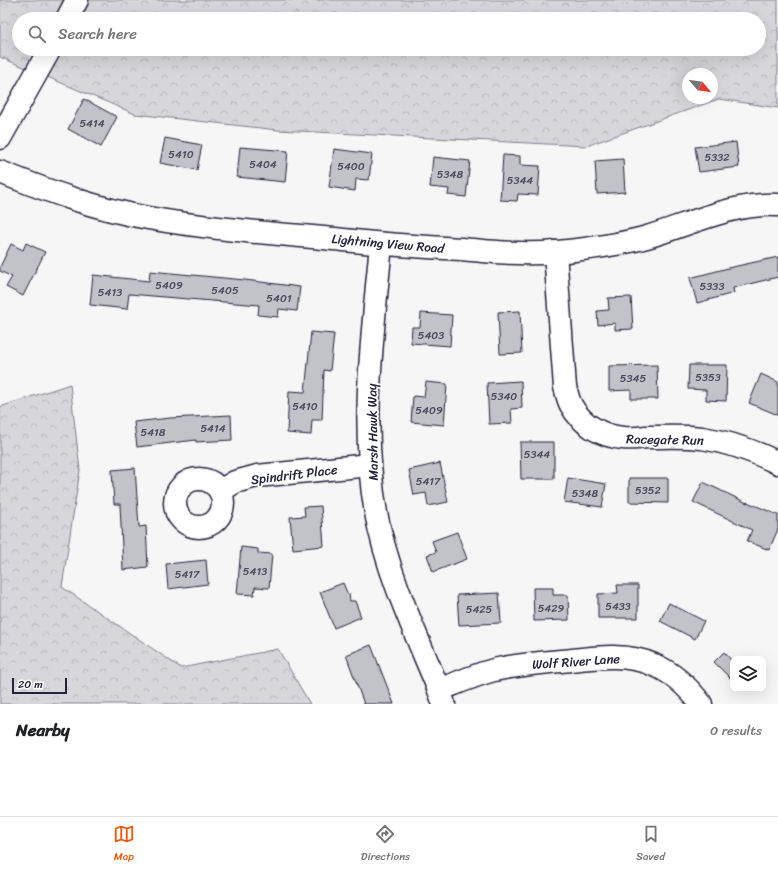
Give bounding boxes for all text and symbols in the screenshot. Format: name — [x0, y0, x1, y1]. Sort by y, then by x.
search box — [12, 12, 766, 56]
text: Search here — [58, 21, 137, 47]
icon: search — [26, 23, 48, 45]
north arrow — [682, 68, 718, 104]
house number: 5414 — [79, 114, 105, 133]
house number: 5410 — [168, 145, 194, 164]
house number: 5332 — [704, 148, 730, 167]
house number: 5404 — [249, 155, 277, 174]
house number: 5400 — [337, 157, 365, 176]
house number: 5348 — [437, 165, 463, 184]
house number: 5344 — [507, 171, 533, 190]
street label: Lightning View Road — [331, 227, 446, 260]
house number: 5409 — [155, 276, 183, 295]
house number: 5333 — [700, 277, 724, 296]
house number: 5405 — [211, 281, 239, 300]
house number: 5413 — [98, 283, 122, 302]
house number: 5401 — [266, 289, 292, 308]
house number: 5403 — [418, 326, 444, 345]
house number: 5353 — [695, 368, 721, 387]
house number: 5345 — [620, 369, 646, 388]
street label: Marsh Hawk Way — [360, 383, 385, 481]
house number: 5340 — [491, 387, 517, 406]
house number: 5410 — [292, 397, 318, 416]
house number: 5409 — [415, 401, 443, 420]
house number: 5414 — [200, 419, 226, 438]
house number: 5418 — [141, 423, 166, 442]
street label: Racegate Run — [626, 427, 704, 452]
house number: 5344 — [524, 445, 550, 464]
street label: Spindrift Place — [249, 458, 339, 491]
house number: 5417 — [416, 472, 441, 491]
house number: 5352 — [635, 481, 662, 500]
house number: 5348 — [572, 484, 598, 503]
house number: 5413 — [243, 562, 267, 581]
house number: 5417 — [175, 565, 200, 584]
house number: 5433 — [605, 597, 631, 616]
house number: 5429 — [538, 599, 565, 618]
house number: 5425 — [466, 600, 493, 619]
street label: Wolf River Lane — [531, 647, 621, 676]
map controls — [730, 656, 766, 692]
button: layers — [730, 656, 766, 692]
text: 20 m — [18, 675, 43, 694]
scale bar — [12, 676, 67, 695]
text: Nearby — [16, 715, 70, 745]
text: 0 results — [710, 719, 762, 742]
tab: Map — [113, 823, 135, 866]
tab: Directions — [361, 823, 410, 866]
tab: Saved — [636, 823, 665, 866]

